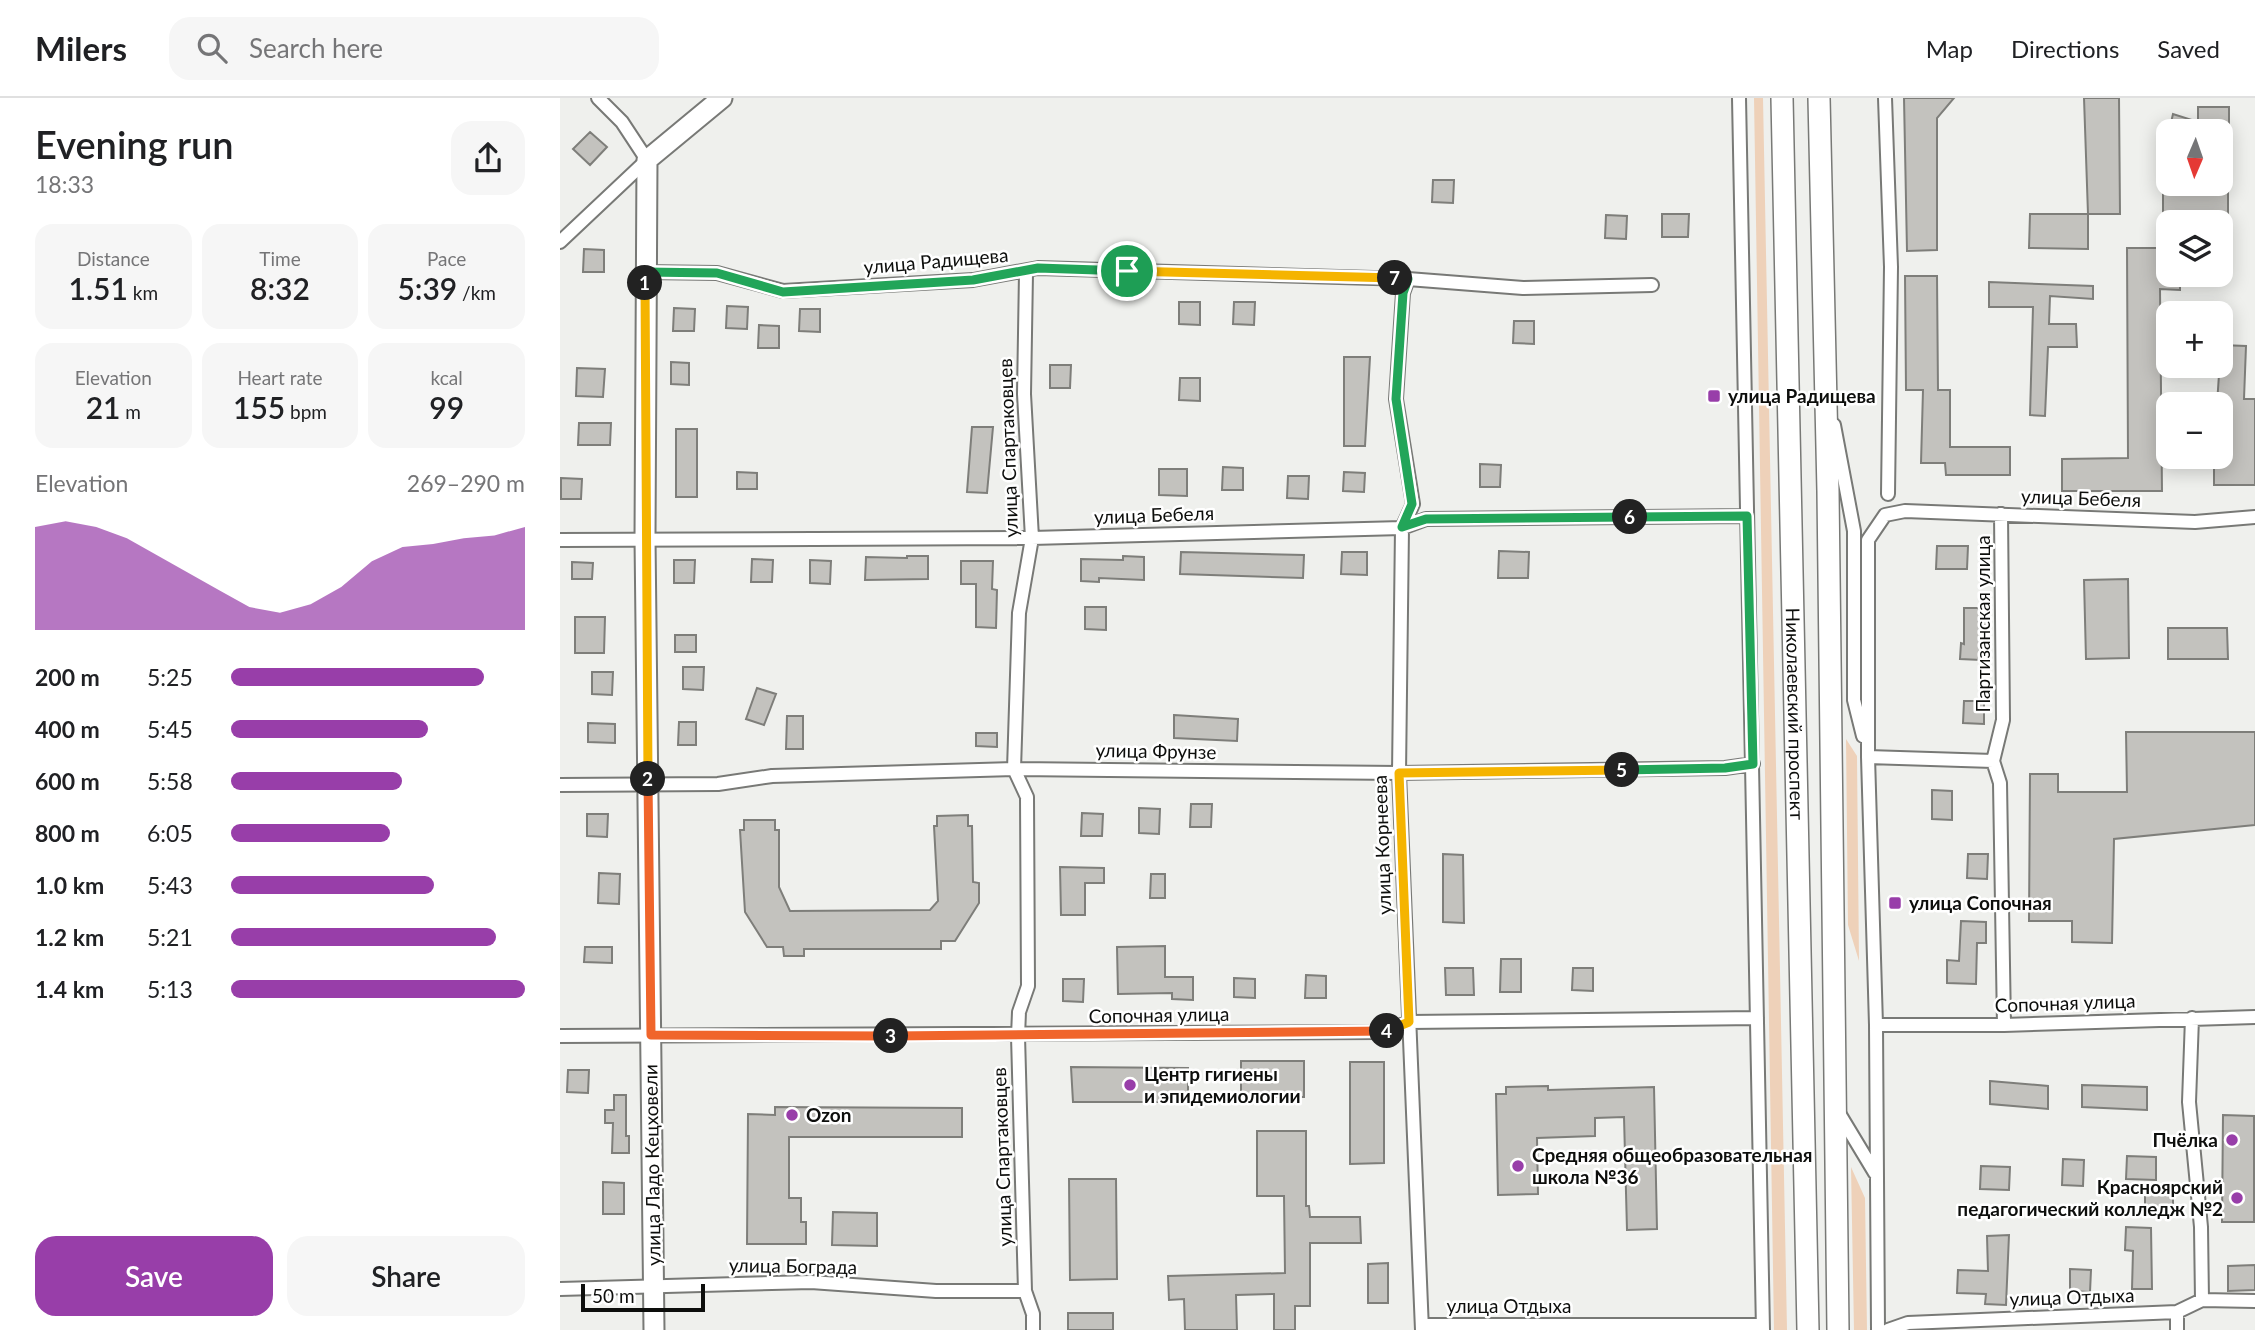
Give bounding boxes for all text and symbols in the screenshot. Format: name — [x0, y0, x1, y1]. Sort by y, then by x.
search box — [169, 17, 659, 80]
text: Milers — [35, 28, 127, 68]
icon: search — [193, 29, 231, 67]
text: Search here — [249, 32, 383, 64]
text: Map — [1926, 34, 1973, 63]
text: Directions — [2011, 34, 2119, 63]
text: Saved — [2157, 34, 2220, 63]
north arrow — [2156, 119, 2233, 196]
map controls — [2156, 119, 2233, 469]
text: Evening run — [35, 121, 234, 167]
button: share — [451, 121, 525, 195]
text: 18:33 — [35, 170, 94, 198]
button: layers — [2156, 210, 2233, 287]
pin — [1097, 241, 1157, 301]
street label: улица Радищева — [863, 243, 1009, 278]
text: Distance — [77, 247, 150, 270]
text: Time — [259, 247, 301, 270]
text: Pace — [427, 247, 466, 270]
icon: arrive — [1108, 252, 1146, 290]
pin: 7 — [1378, 260, 1412, 296]
pin: 1 — [628, 266, 662, 300]
text: 7 — [1389, 266, 1400, 289]
text: 1.51 — [69, 270, 128, 306]
text: 8:32 — [250, 270, 310, 306]
text: 5:39 — [397, 270, 457, 306]
text: 1 — [639, 271, 650, 294]
text: km — [128, 281, 158, 304]
text: /km — [457, 281, 496, 304]
button: + — [2156, 301, 2233, 378]
street label: улица Спартаковцев — [993, 358, 1022, 538]
text: Elevation — [75, 366, 152, 389]
text: Heart rate — [237, 366, 323, 389]
text: kcal — [431, 366, 463, 389]
place label: улица Радищева — [1728, 384, 1876, 407]
marker: улица Радищева — [1706, 388, 1722, 404]
text: 21 — [86, 389, 120, 425]
text: 155 — [233, 389, 285, 425]
text: 99 — [429, 389, 464, 425]
button: − — [2156, 392, 2233, 469]
text: m — [120, 400, 141, 423]
text: bpm — [285, 400, 327, 423]
text: Elevation — [35, 469, 128, 497]
text: 269–290 m — [407, 469, 525, 497]
street label: улица Бебеля — [2021, 484, 2141, 511]
pin: 6 — [1612, 500, 1648, 534]
street label: улица Бебеля — [1094, 501, 1214, 528]
text: 6 — [1624, 505, 1635, 528]
street label: Партизанская улица — [1971, 535, 1994, 713]
street label: Николаевский проспект — [1782, 607, 1809, 821]
text: 200 m — [35, 663, 100, 691]
text: 5:25 — [147, 663, 193, 691]
text: 400 m — [35, 715, 100, 743]
text: 5:45 — [147, 715, 193, 743]
street label: улица Фрунзе — [1095, 738, 1217, 763]
pin: 5 — [1604, 752, 1640, 788]
text: 5 — [1616, 758, 1627, 781]
pin: 2 — [630, 762, 666, 796]
text: 600 m — [35, 767, 100, 795]
text: 5:58 — [147, 767, 193, 795]
text: 2 — [642, 767, 653, 790]
street label: улица Корнеева — [1368, 775, 1395, 915]
text: 800 m — [35, 819, 100, 847]
text: 6:05 — [147, 819, 193, 847]
text: 1.0 km — [35, 871, 104, 899]
text: 5:43 — [147, 871, 193, 899]
place label: улица Сопочная — [1909, 891, 2052, 914]
marker: улица Сопочная — [1887, 895, 1903, 911]
text: 1.2 km — [35, 923, 104, 951]
text: 5:21 — [147, 923, 193, 951]
text: 1.4 km — [35, 975, 104, 1003]
text: 5:13 — [147, 975, 193, 1003]
street label: Сопочная улица — [1994, 989, 2136, 1016]
street label: Сопочная улица — [1088, 1002, 1230, 1027]
pin: 4 — [1370, 1014, 1404, 1048]
pin: 3 — [874, 1018, 908, 1054]
text: 4 — [1381, 1019, 1392, 1042]
text: 3 — [885, 1024, 896, 1047]
place label: Центр гигиены и эпидемиологии — [1144, 1062, 1301, 1107]
street label: улица Ладо Кецховели — [638, 1064, 665, 1266]
street label: улица Спартаковцев — [987, 1067, 1016, 1247]
marker: Центр гигиены и эпидемиологии — [1122, 1077, 1138, 1093]
place label: Ozon — [806, 1103, 851, 1126]
marker: Ozon — [784, 1107, 800, 1123]
place label: Пчёлка — [2153, 1128, 2218, 1151]
marker: Пчёлка — [2224, 1132, 2240, 1148]
place label: Средняя общеобразовательная школа №36 — [1532, 1143, 1812, 1188]
marker: Средняя общеобразовательная школа №36 — [1510, 1158, 1526, 1174]
place label: Красноярский педагогический колледж №2 — [1957, 1175, 2223, 1220]
marker: Красноярский педагогический колледж №2 — [2229, 1190, 2245, 1206]
button: Save — [35, 1236, 273, 1316]
button: Share — [287, 1236, 525, 1316]
street label: улица Бограда — [729, 1253, 857, 1278]
scale bar — [581, 1281, 705, 1313]
street label: улица Отдыха — [2009, 1283, 2135, 1310]
text: 50 m — [592, 1284, 635, 1307]
street label: улица Отдыха — [1447, 1294, 1571, 1317]

